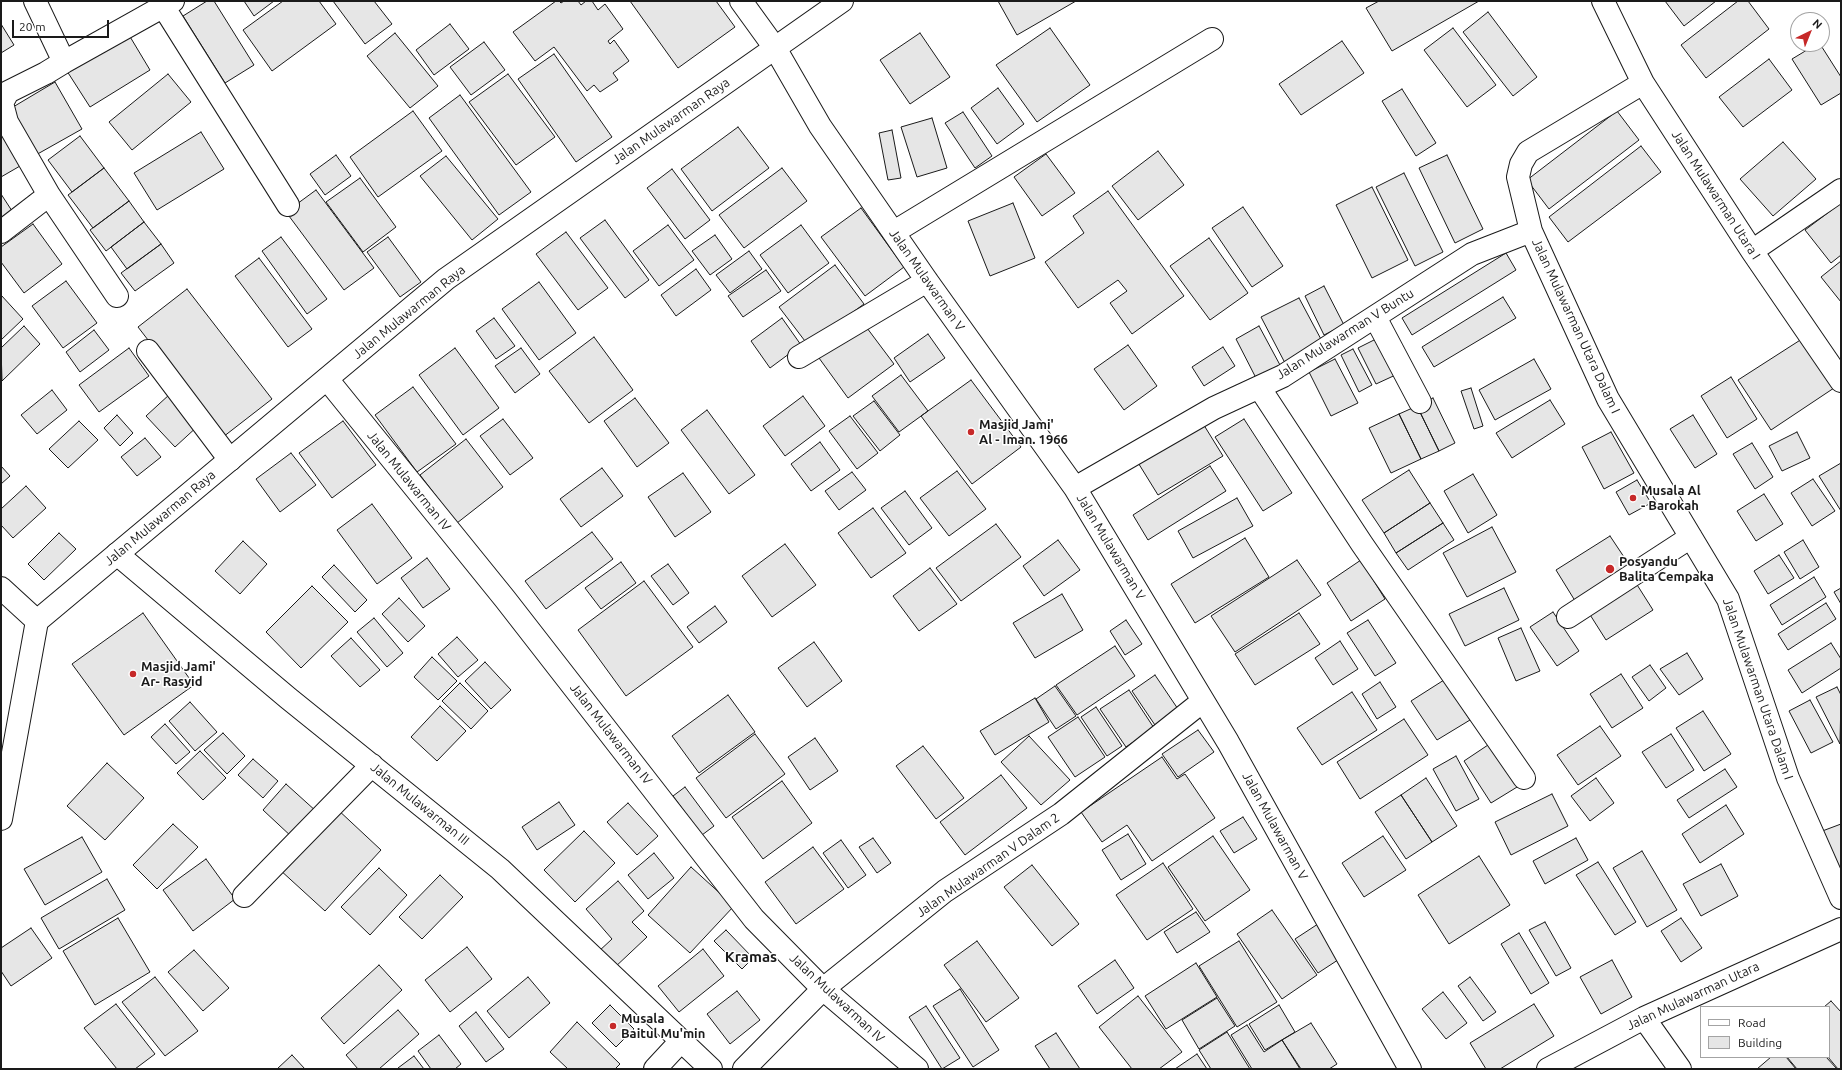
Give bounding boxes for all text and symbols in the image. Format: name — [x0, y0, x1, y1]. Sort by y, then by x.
scale bar — [14, 12, 111, 38]
north arrow — [1790, 12, 1830, 52]
text: N — [1810, 17, 1825, 31]
text: 20 m — [19, 20, 46, 33]
street label: Jalan Mulawarman Raya — [609, 74, 733, 168]
street label: Jalan Mulawarman Utara I — [1668, 127, 1764, 263]
street label: Jalan Mulawarman V — [886, 226, 968, 334]
street label: Jalan Mulawarman Utara Dalam I — [1529, 236, 1623, 416]
street label: Jalan Mulawarman Raya — [350, 262, 468, 362]
street label: Jalan Mulawarman V Buntu — [1273, 285, 1417, 383]
place label: Masjid Jami' Al - Iman. 1966 — [979, 417, 1068, 448]
marker: Masjid Jami' Al - Iman. 1966 — [966, 427, 976, 437]
street label: Jalan Mulawarman IV — [364, 428, 454, 534]
street label: Jalan Mulawarman Raya — [101, 467, 219, 569]
place label: Musala Al - Barokah — [1641, 483, 1701, 514]
street label: Jalan Mulawarman V — [1073, 491, 1149, 603]
marker: Musala Al - Barokah — [1628, 493, 1638, 503]
place label: Posyandu Balita Cempaka — [1619, 554, 1714, 585]
marker: Posyandu Balita Cempaka — [1604, 563, 1616, 575]
street label: Jalan Mulawarman Utara Dalam I — [1720, 596, 1796, 782]
place label: Masjid Jami' Ar- Rasyid — [141, 659, 216, 690]
marker: Masjid Jami' Ar- Rasyid — [128, 669, 138, 679]
street label: Jalan Mulawarman IV — [567, 680, 655, 788]
street label: Jalan Mulawarman III — [368, 759, 472, 849]
street label: Jalan Mulawarman V — [1239, 769, 1311, 883]
street label: Jalan Mulawarman V Dalam 2 — [913, 810, 1063, 920]
district label: Kramas — [725, 948, 777, 966]
street label: Jalan Mulawarman IV — [786, 950, 888, 1046]
street label: Jalan Mulawarman Utara — [1624, 958, 1762, 1034]
legend — [1700, 1006, 1830, 1058]
place label: Musala Baitul Mu'min — [621, 1011, 705, 1042]
text: Road — [1738, 1016, 1766, 1029]
marker: Musala Baitul Mu'min — [608, 1021, 618, 1031]
text: Building — [1738, 1036, 1782, 1049]

